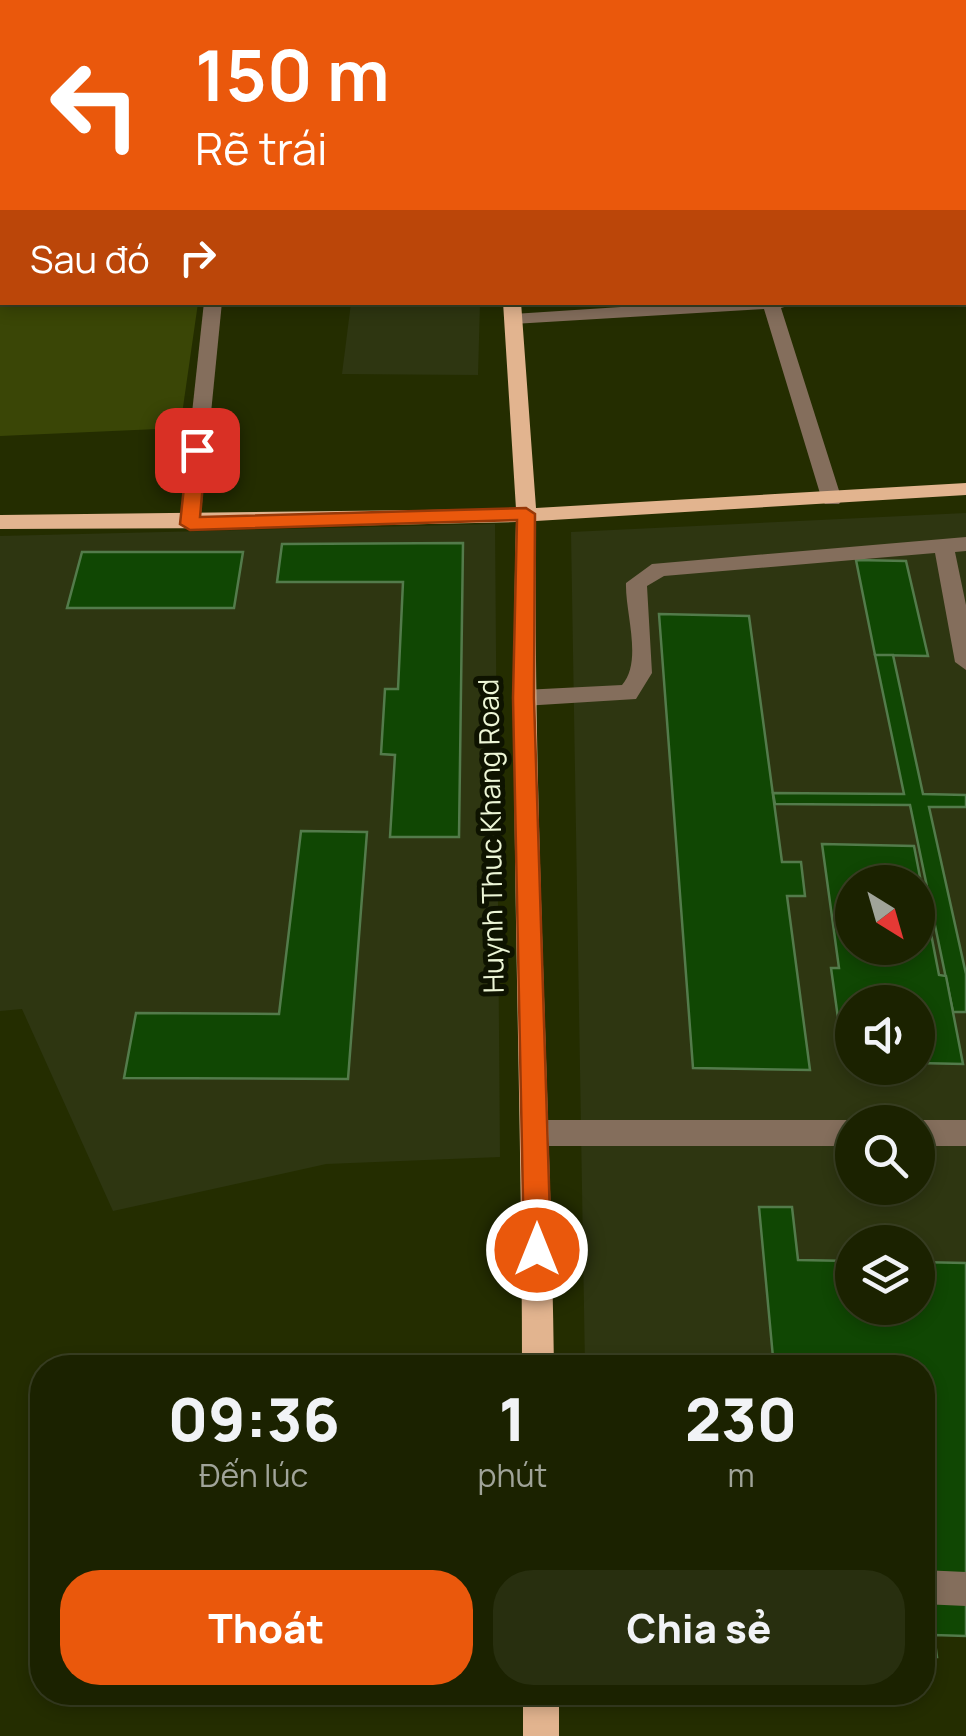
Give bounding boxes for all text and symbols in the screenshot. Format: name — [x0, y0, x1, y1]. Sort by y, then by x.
text: 150 m — [195, 26, 390, 122]
icon: left — [30, 40, 160, 170]
text: Rẽ trái — [195, 117, 328, 179]
icon: right — [170, 230, 225, 285]
text: Sau đó — [30, 232, 150, 284]
pin — [155, 408, 240, 493]
icon: arrive — [170, 423, 225, 478]
street label: Huynh Thuc Khang Road — [468, 678, 512, 994]
north arrow — [835, 865, 935, 965]
map controls — [835, 865, 935, 1325]
button: sound — [835, 985, 935, 1085]
button: search — [835, 1105, 935, 1205]
position arrow — [485, 1198, 589, 1302]
button: layers — [835, 1225, 935, 1325]
text: 09:36 — [168, 1377, 340, 1459]
text: 1 — [499, 1377, 526, 1459]
text: 230 — [685, 1377, 797, 1459]
text: Đến lúc — [199, 1453, 308, 1497]
text: phút — [478, 1453, 547, 1497]
text: m — [728, 1453, 755, 1497]
button: Thoát — [60, 1570, 473, 1685]
button: Chia sẻ — [493, 1570, 905, 1685]

